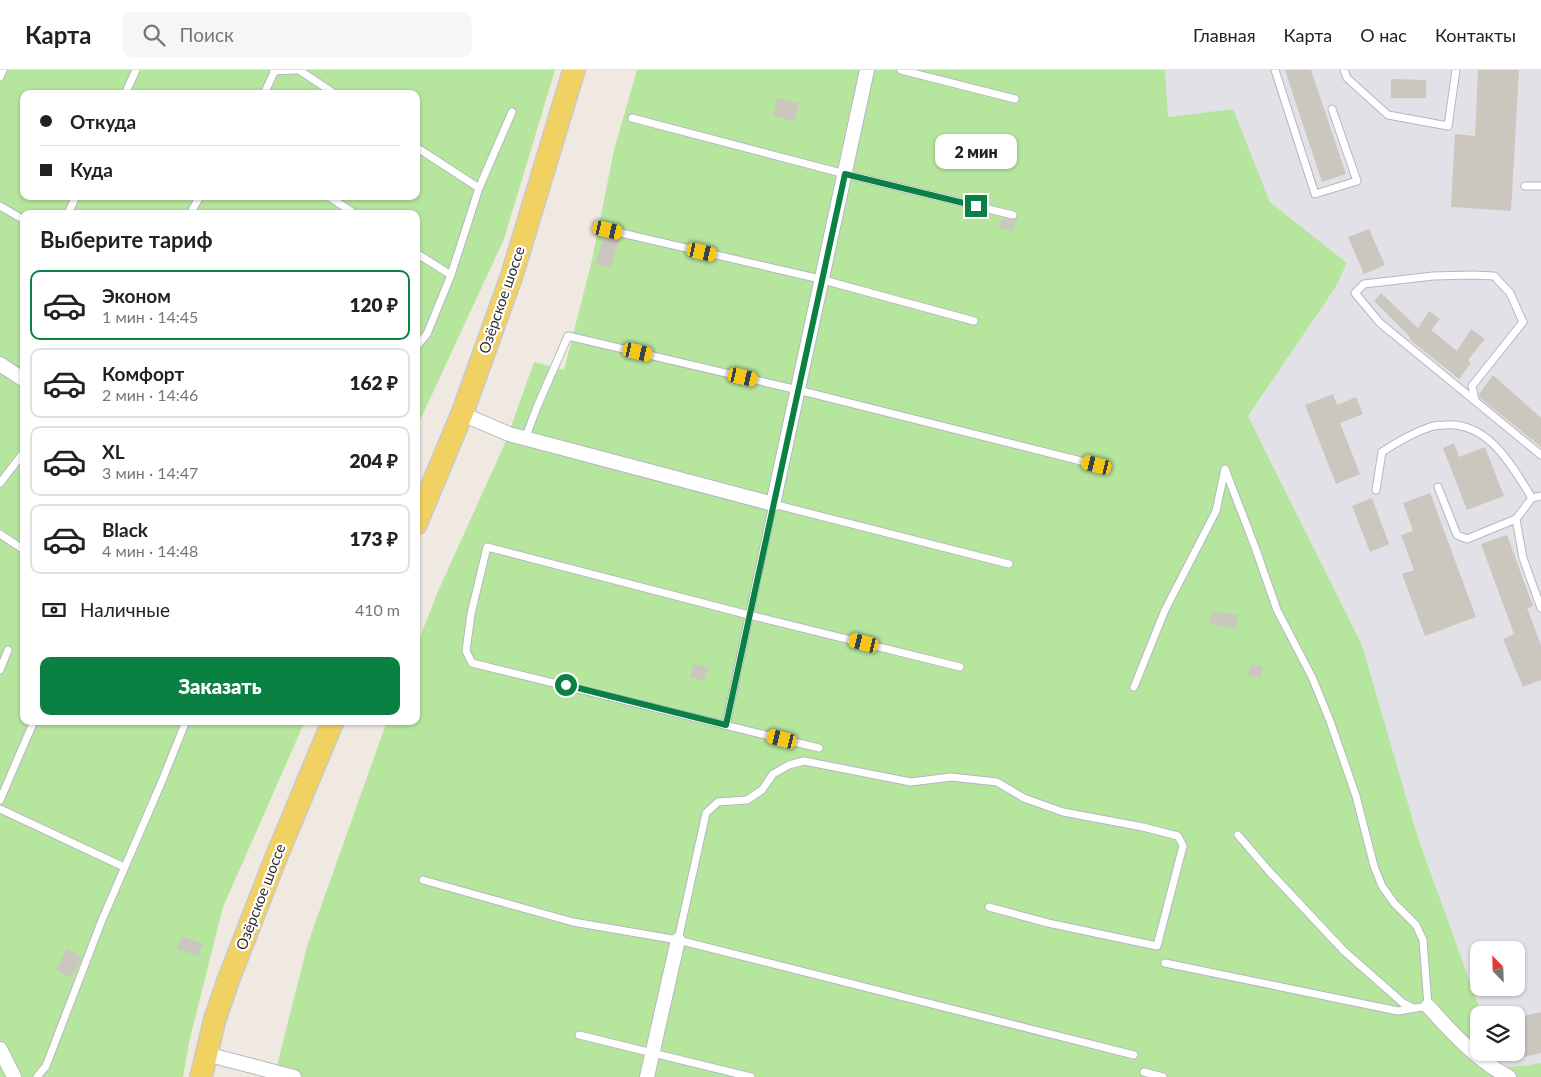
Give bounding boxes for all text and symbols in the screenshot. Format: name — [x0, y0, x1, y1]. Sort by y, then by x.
search box — [122, 12, 472, 57]
text: Карта — [25, 20, 92, 49]
icon: search — [140, 21, 168, 49]
text: Поиск — [180, 23, 234, 46]
text: Главная — [1193, 24, 1256, 46]
text: Карта — [1284, 24, 1332, 46]
text: О нас — [1360, 24, 1407, 46]
text: Контакты — [1435, 24, 1516, 46]
text: Откуда — [70, 110, 136, 133]
callout: 2 мин — [935, 134, 1017, 168]
text: 2 мин — [954, 142, 998, 161]
text: Куда — [70, 158, 113, 181]
route end — [965, 195, 987, 217]
car — [591, 219, 624, 241]
text: Выберите тариф — [40, 226, 213, 253]
car — [685, 241, 718, 263]
street label: Озёрское шоссе — [474, 243, 528, 356]
icon: car — [42, 283, 87, 328]
text: Эконом — [102, 284, 171, 307]
text: 120 ₽ — [349, 293, 398, 316]
text: 1 мин · 14:45 — [102, 307, 198, 326]
car — [621, 341, 654, 363]
icon: car — [42, 361, 87, 406]
text: Комфорт — [102, 362, 184, 385]
car — [726, 366, 759, 388]
text: 162 ₽ — [349, 371, 398, 394]
text: 2 мин · 14:46 — [102, 385, 198, 404]
icon: car — [42, 439, 87, 484]
text: XL — [102, 440, 125, 463]
text: 204 ₽ — [349, 449, 398, 472]
car — [1080, 454, 1113, 476]
text: 3 мин · 14:47 — [102, 463, 198, 482]
icon: car — [42, 517, 87, 562]
text: Black — [102, 518, 148, 541]
text: 173 ₽ — [349, 527, 398, 550]
text: 4 мин · 14:48 — [102, 541, 198, 560]
icon: cash — [40, 596, 68, 624]
text: Наличные — [80, 598, 170, 621]
text: 410 m — [355, 600, 400, 619]
car — [847, 632, 880, 654]
button: Заказать — [40, 657, 400, 715]
route start — [555, 674, 577, 696]
car — [765, 728, 798, 750]
street label: Озёрское шоссе — [231, 841, 289, 952]
north arrow — [1470, 941, 1525, 996]
map controls — [1470, 941, 1525, 1061]
button: layers — [1470, 1006, 1525, 1061]

